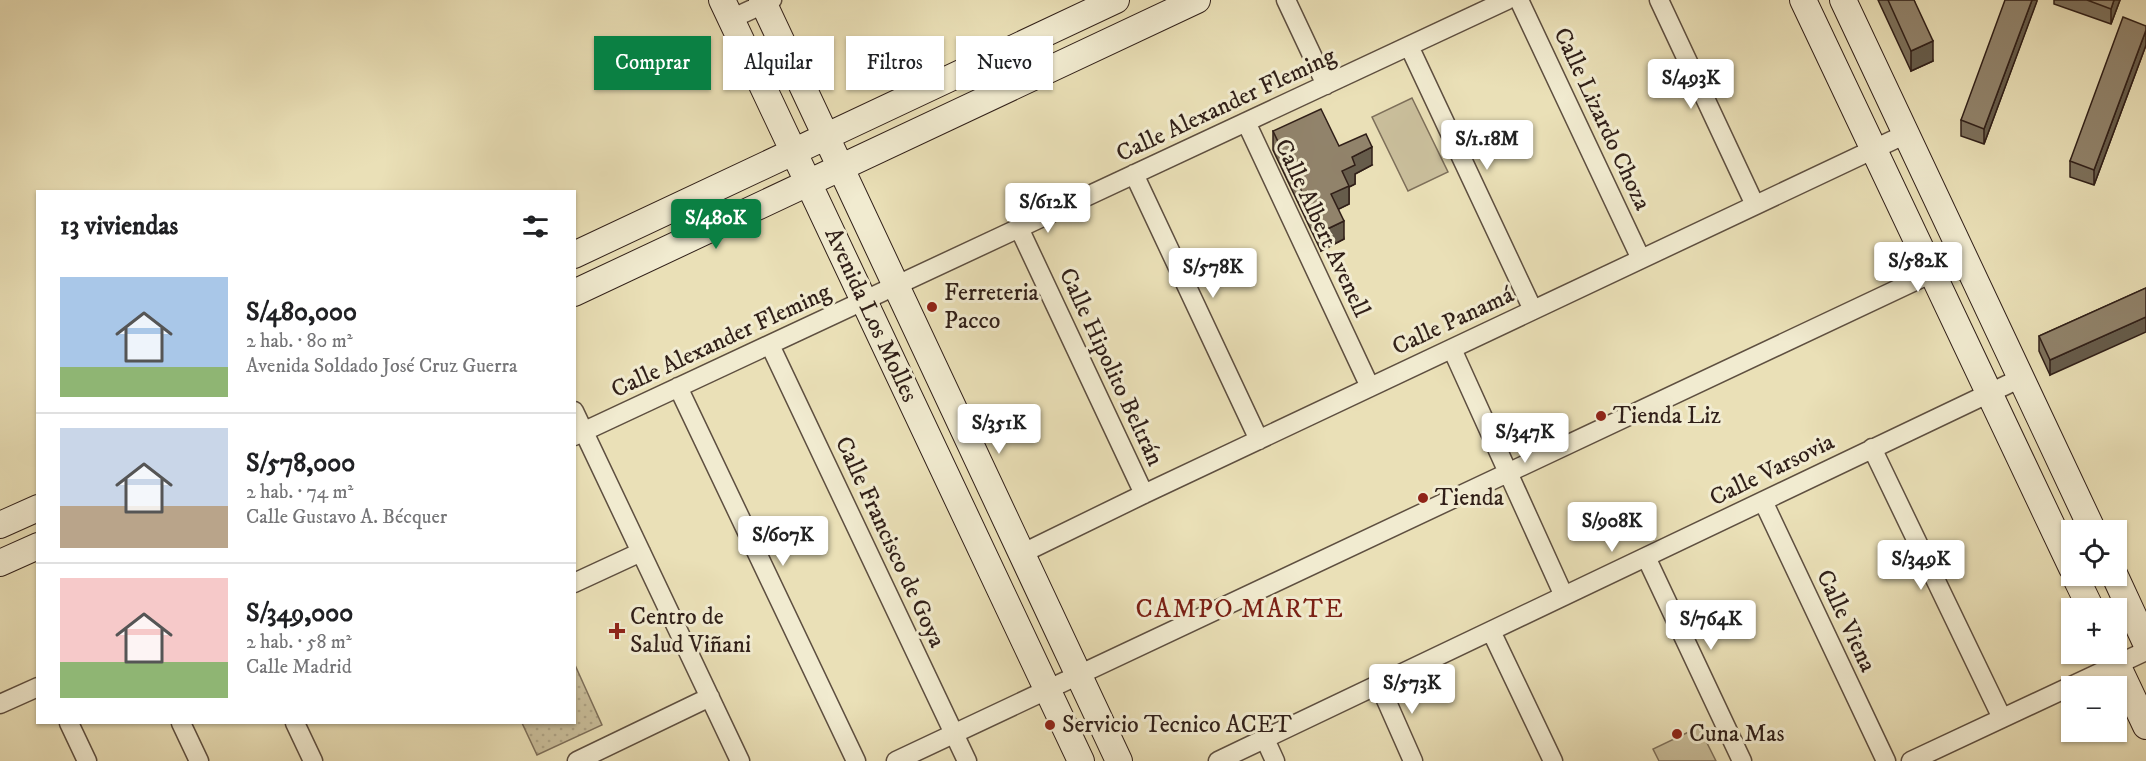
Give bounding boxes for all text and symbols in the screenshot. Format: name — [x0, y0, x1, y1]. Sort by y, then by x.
street label: Calle Lizardo Choza — [1547, 23, 1658, 216]
chip: Comprar — [594, 36, 711, 90]
chip: Alquilar — [723, 36, 834, 90]
chip: Filtros — [846, 36, 944, 90]
chip: Nuevo — [956, 36, 1053, 90]
street label: Calle Alexander Fleming — [1112, 41, 1341, 169]
pin: S/493K — [1642, 59, 1740, 110]
text: S/493K — [1662, 66, 1720, 91]
pin: S/1.18M — [1432, 120, 1542, 171]
text: S/1.18M — [1455, 127, 1519, 152]
street label: Calle Albert Avenell — [1268, 134, 1377, 323]
pin: S/612K — [999, 183, 1097, 234]
text: S/612K — [1019, 190, 1077, 215]
pin: S/480K — [667, 199, 765, 250]
text: S/480K — [685, 206, 747, 231]
text: 13 viviendas — [60, 210, 178, 243]
icon: filters — [519, 210, 552, 243]
street label: Avenida Los Molles — [817, 223, 925, 407]
pin: S/582K — [1869, 242, 1967, 293]
pin: S/578K — [1164, 248, 1262, 299]
text: S/582K — [1888, 249, 1948, 274]
text: S/578K — [1183, 255, 1243, 280]
street label: Calle Hipolito Beltrán — [1052, 263, 1170, 471]
street label: Calle Alexander Fleming — [607, 277, 836, 405]
place label: Ferreteria Pacco — [944, 278, 1040, 336]
street label: Calle Panamá — [1387, 279, 1519, 362]
text: S/480,000 — [246, 296, 357, 329]
marker: Ferreteria Pacco — [925, 300, 939, 314]
icon: home — [108, 301, 180, 373]
text: 2 hab. · 80 m² — [246, 329, 353, 354]
text: Avenida Soldado José Cruz Guerra — [246, 354, 517, 379]
place label: Tienda Liz — [1613, 401, 1721, 431]
pin: S/351K — [950, 404, 1048, 455]
marker: Tienda Liz — [1594, 409, 1608, 423]
text: S/351K — [972, 411, 1026, 436]
pin: S/347K — [1476, 413, 1574, 464]
text: S/347K — [1496, 420, 1554, 445]
street label: Calle Varsovia — [1705, 427, 1840, 513]
street label: Calle Francisco de Goya — [828, 432, 952, 653]
text: S/578,000 — [246, 447, 355, 480]
icon: home — [108, 452, 180, 524]
text: 2 hab. · 74 m² — [246, 480, 354, 505]
place label: Tienda — [1435, 483, 1505, 513]
marker: Tienda — [1416, 491, 1430, 505]
pin: S/908K — [1563, 502, 1661, 553]
text: Calle Gustavo A. Bécquer — [246, 505, 447, 530]
text: S/908K — [1582, 509, 1642, 534]
pin: S/607K — [734, 516, 832, 567]
map controls — [2061, 520, 2127, 742]
button: locate — [2061, 520, 2127, 586]
text: S/607K — [752, 523, 814, 548]
pin: S/349K — [1872, 540, 1970, 591]
text: S/349K — [1892, 547, 1950, 572]
street label: Calle Viena — [1809, 565, 1883, 678]
district label: CAMPO MARTE — [1136, 593, 1344, 626]
text: S/349,000 — [246, 597, 353, 630]
button: + — [2061, 598, 2127, 664]
pin: S/764K — [1662, 600, 1760, 651]
icon: home — [108, 602, 180, 674]
place label: Centro de Salud Viñani — [630, 602, 751, 660]
text: S/764K — [1680, 607, 1742, 632]
marker: Centro de Salud Viñani — [608, 622, 626, 640]
text: 2 hab. · 58 m² — [246, 630, 352, 655]
text: Calle Madrid — [246, 655, 352, 680]
pin: S/573K — [1363, 664, 1461, 715]
text: S/573K — [1383, 671, 1441, 696]
button: − — [2061, 676, 2127, 742]
place label: Servicio Tecnico ACET — [1062, 710, 1292, 740]
marker: Servicio Tecnico ACET — [1043, 718, 1057, 732]
place label: Cuna Mas — [1689, 719, 1785, 749]
marker: Cuna Mas — [1670, 727, 1684, 741]

